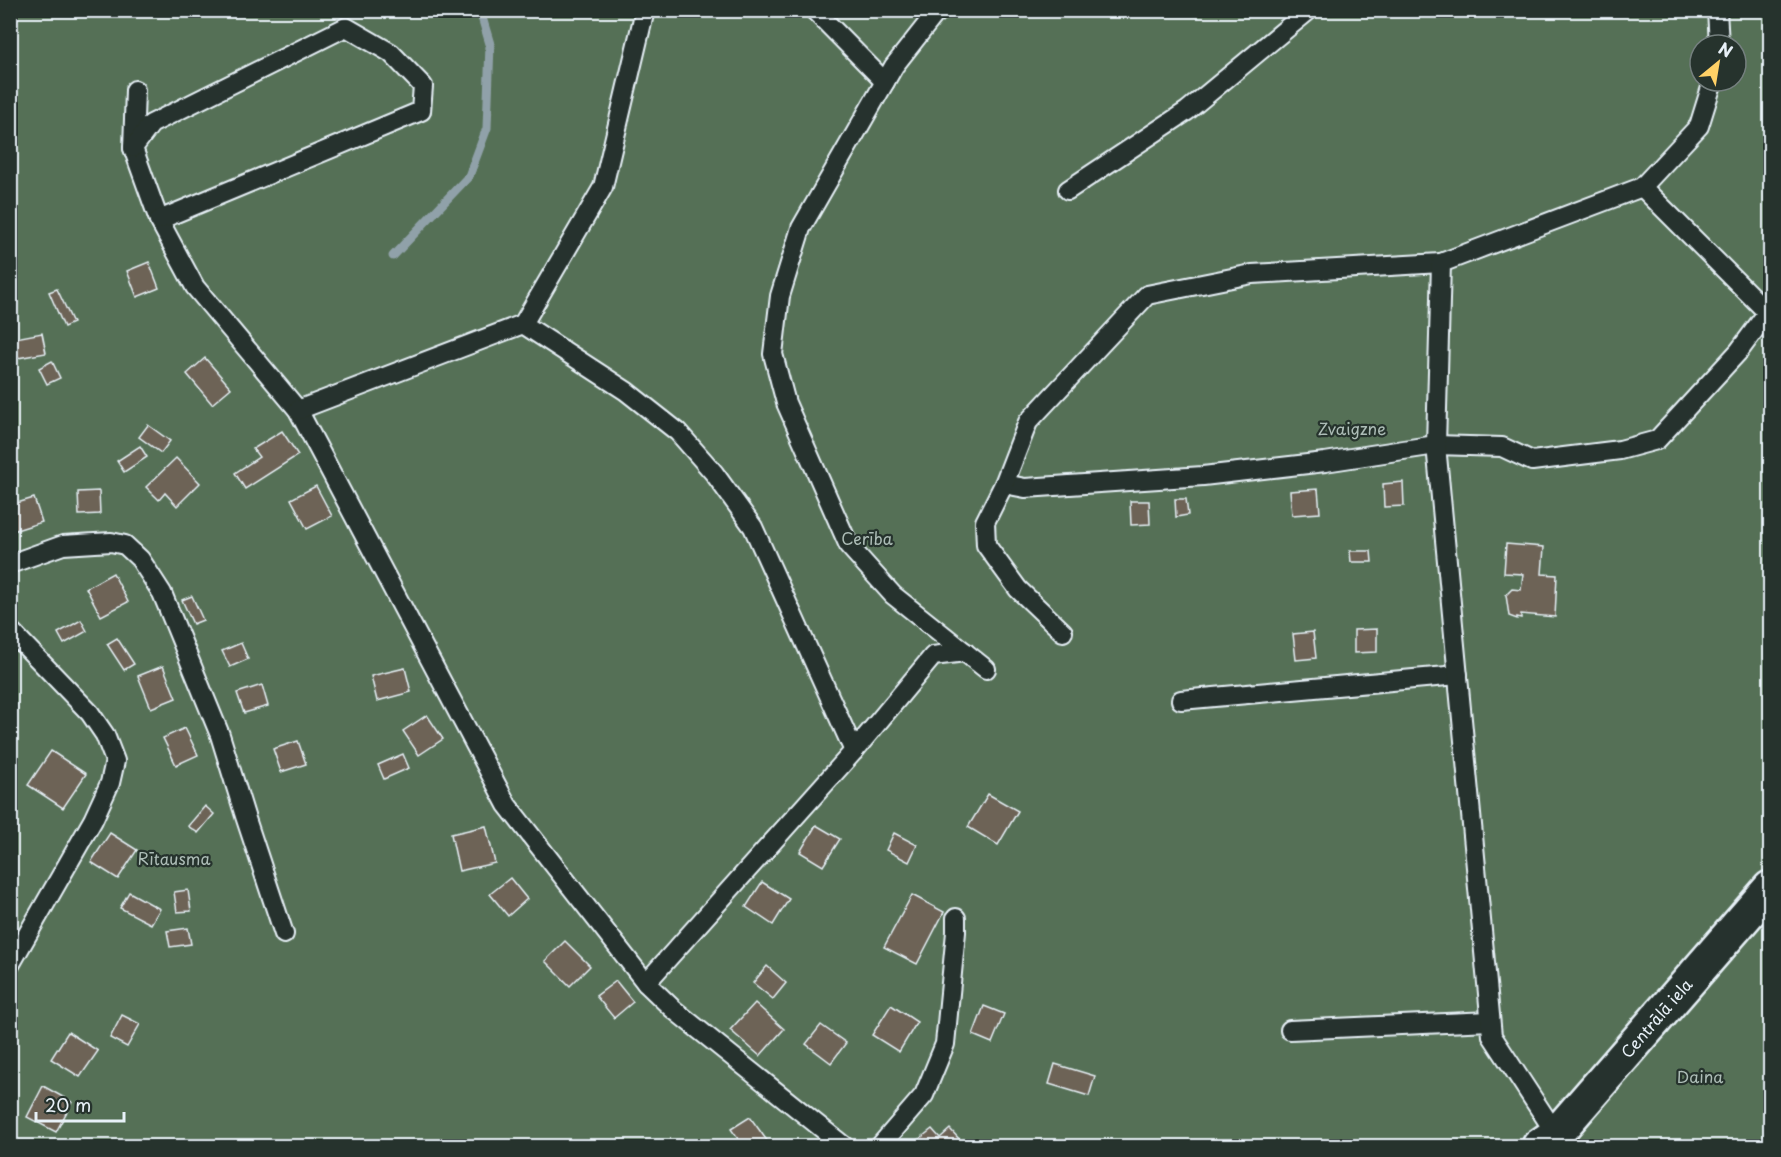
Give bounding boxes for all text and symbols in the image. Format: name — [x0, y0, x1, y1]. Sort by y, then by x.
north arrow — [1688, 33, 1748, 93]
text: N — [1715, 36, 1737, 63]
park label: Zvaigzne — [1318, 416, 1386, 440]
park label: Cerība — [841, 526, 893, 550]
park label: Rītausma — [138, 846, 210, 870]
street label: Centrālā iela — [1614, 973, 1697, 1063]
park label: Daina — [1677, 1064, 1723, 1088]
scale bar — [36, 1085, 124, 1123]
text: 20 m — [45, 1091, 91, 1118]

